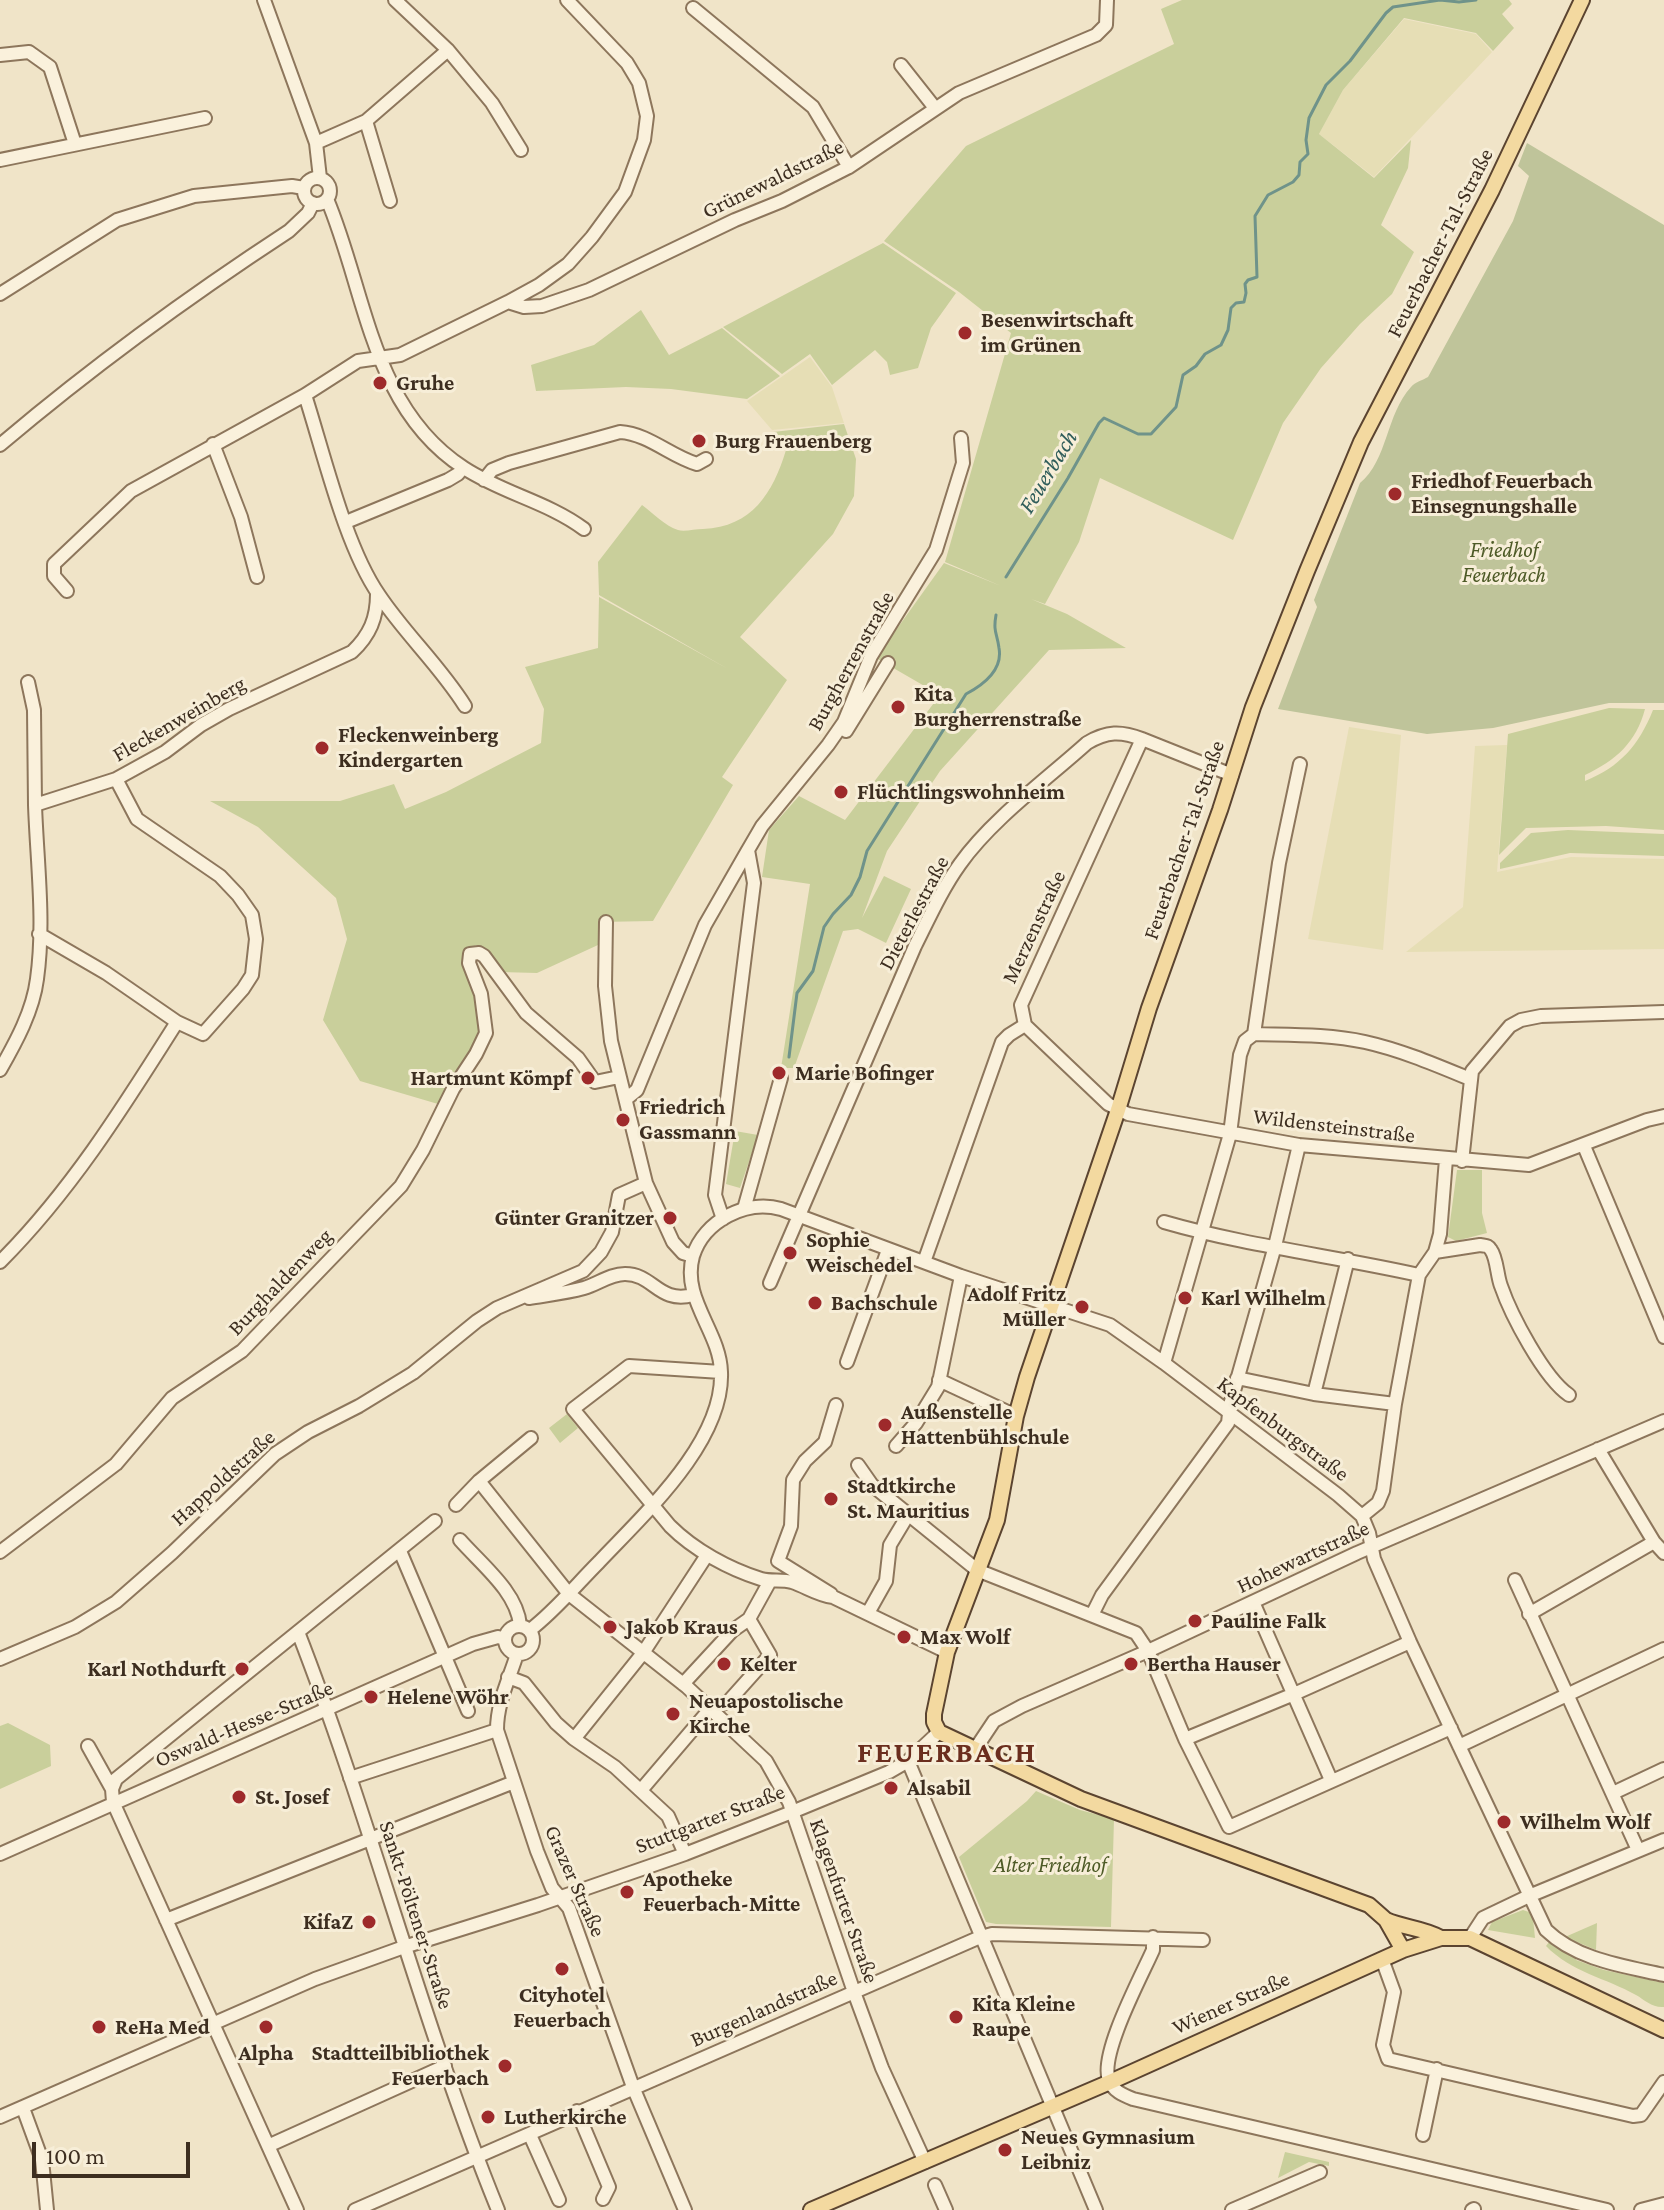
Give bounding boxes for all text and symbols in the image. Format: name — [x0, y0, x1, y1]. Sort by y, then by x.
street label: Grünewaldstraße — [698, 133, 848, 225]
street label: Feuerbacher-Tal-Straße — [1381, 144, 1499, 342]
place label: Besenwirtschaft im Grünen — [981, 307, 1133, 358]
marker: Besenwirtschaft im Grünen — [956, 324, 974, 342]
place label: Gruhe — [396, 370, 454, 396]
marker: Gruhe — [371, 374, 389, 392]
water label: Feuerbach — [1012, 425, 1084, 519]
place label: Burg Frauenberg — [715, 428, 872, 454]
marker: Burg Frauenberg — [690, 432, 708, 450]
place label: Friedhof Feuerbach Einsegnungshalle — [1411, 468, 1593, 520]
marker: Friedhof Feuerbach Einsegnungshalle — [1386, 485, 1404, 503]
park label: Friedhof Feuerbach — [1462, 537, 1546, 588]
street label: Burgherrenstraße — [802, 587, 900, 735]
street label: Fleckenweinberg — [108, 670, 250, 768]
place label: Kita Burgherrenstraße — [914, 681, 1081, 732]
marker: Kita Burgherrenstraße — [889, 698, 907, 716]
place label: Fleckenweinberg Kindergarten — [338, 722, 498, 774]
street label: Feuerbacher-Tal-Straße — [1138, 737, 1230, 943]
marker: Fleckenweinberg Kindergarten — [313, 739, 331, 757]
place label: Flüchtlingswohnheim — [857, 779, 1065, 805]
marker: Flüchtlingswohnheim — [832, 783, 850, 801]
street label: Dieterlestraße — [873, 851, 955, 975]
street label: Merzenstraße — [996, 866, 1072, 988]
place label: Marie Bofinger — [795, 1060, 934, 1086]
marker: Marie Bofinger — [770, 1064, 788, 1082]
place label: Hartmunt Kömpf — [411, 1065, 572, 1091]
marker: Hartmunt Kömpf — [579, 1069, 597, 1087]
place label: Friedrich Gassmann — [639, 1094, 736, 1146]
street label: Wildensteinstraße — [1252, 1103, 1416, 1149]
marker: Friedrich Gassmann — [614, 1111, 632, 1129]
place label: Günter Granitzer — [495, 1205, 654, 1231]
marker: Günter Granitzer — [661, 1209, 679, 1227]
street label: Burghaldenweg — [222, 1223, 338, 1341]
place label: Sophie Weischedel — [806, 1227, 913, 1278]
marker: Sophie Weischedel — [781, 1244, 799, 1262]
place label: Adolf Fritz Müller — [967, 1281, 1066, 1332]
place label: Karl Wilhelm — [1201, 1285, 1326, 1311]
marker: Karl Wilhelm — [1176, 1289, 1194, 1307]
place label: Bachschule — [831, 1290, 937, 1316]
marker: Bachschule — [806, 1294, 824, 1312]
marker: Adolf Fritz Müller — [1073, 1298, 1091, 1316]
street label: Kapfenburgstraße — [1212, 1371, 1354, 1487]
place label: Außenstelle Hattenbühlschule — [901, 1399, 1069, 1450]
marker: Außenstelle Hattenbühlschule — [876, 1416, 894, 1434]
street label: Happoldstraße — [165, 1424, 281, 1532]
place label: Stadtkirche St. Mauritius — [847, 1473, 970, 1524]
marker: Stadtkirche St. Mauritius — [822, 1490, 840, 1508]
street label: Hohewartstraße — [1232, 1515, 1374, 1599]
place label: Pauline Falk — [1211, 1608, 1326, 1634]
marker: Pauline Falk — [1186, 1612, 1204, 1630]
place label: Jakob Kraus — [626, 1614, 738, 1640]
marker: Jakob Kraus — [601, 1618, 619, 1636]
place label: Max Wolf — [920, 1624, 1010, 1650]
marker: Max Wolf — [895, 1628, 913, 1646]
place label: Kelter — [740, 1651, 797, 1677]
place label: Bertha Hauser — [1147, 1651, 1281, 1677]
marker: Kelter — [715, 1655, 733, 1673]
marker: Bertha Hauser — [1122, 1655, 1140, 1673]
place label: Karl Nothdurft — [87, 1656, 226, 1682]
marker: Karl Nothdurft — [233, 1660, 251, 1678]
street label: Oswald-Hesse-Straße — [151, 1674, 337, 1774]
place label: Helene Wöhr — [387, 1684, 509, 1710]
marker: Helene Wöhr — [362, 1688, 380, 1706]
place label: Neuapostolische Kirche — [689, 1688, 843, 1740]
marker: Neuapostolische Kirche — [664, 1705, 682, 1723]
district label: FEUERBACH — [857, 1735, 1037, 1771]
place label: Alsabil — [907, 1775, 971, 1801]
street label: Stuttgarter Straße — [632, 1778, 788, 1860]
marker: Alsabil — [882, 1779, 900, 1797]
place label: St. Josef — [255, 1784, 329, 1810]
marker: St. Josef — [230, 1788, 248, 1806]
place label: Wilhelm Wolf — [1520, 1809, 1650, 1835]
marker: Wilhelm Wolf — [1495, 1813, 1513, 1831]
street label: Klagenfurter Straße — [803, 1815, 885, 1987]
street label: Sankt-Pöltener-Straße — [373, 1817, 459, 2013]
street label: Grazer Straße — [539, 1821, 611, 1941]
park label: Alter Friedhof — [993, 1852, 1107, 1878]
place label: Apotheke Feuerbach-Mitte — [643, 1866, 800, 1918]
marker: Apotheke Feuerbach-Mitte — [618, 1883, 636, 1901]
place label: KifaZ — [303, 1909, 353, 1935]
marker: KifaZ — [360, 1913, 378, 1931]
marker: Cityhotel Feuerbach — [553, 1960, 571, 1978]
street label: Burgenlandstraße — [687, 1965, 841, 2053]
street label: Wiener Straße — [1168, 1965, 1294, 2041]
place label: Cityhotel Feuerbach — [513, 1982, 611, 2034]
place label: Kita Kleine Raupe — [972, 1991, 1075, 2042]
marker: Kita Kleine Raupe — [947, 2008, 965, 2026]
place label: ReHa Med — [115, 2014, 210, 2040]
marker: ReHa Med — [90, 2018, 108, 2036]
marker: Alpha — [257, 2018, 275, 2036]
place label: Alpha — [239, 2040, 293, 2066]
place label: Stadtteilbibliothek Feuerbach — [312, 2040, 489, 2092]
marker: Stadtteilbibliothek Feuerbach — [496, 2057, 514, 2075]
place label: Lutherkirche — [504, 2104, 627, 2130]
marker: Lutherkirche — [479, 2108, 497, 2126]
place label: Neues Gymnasium Leibniz — [1021, 2124, 1195, 2176]
scale bar — [36, 2126, 194, 2176]
marker: Neues Gymnasium Leibniz — [996, 2141, 1014, 2159]
text: 100 m — [46, 2142, 105, 2169]

